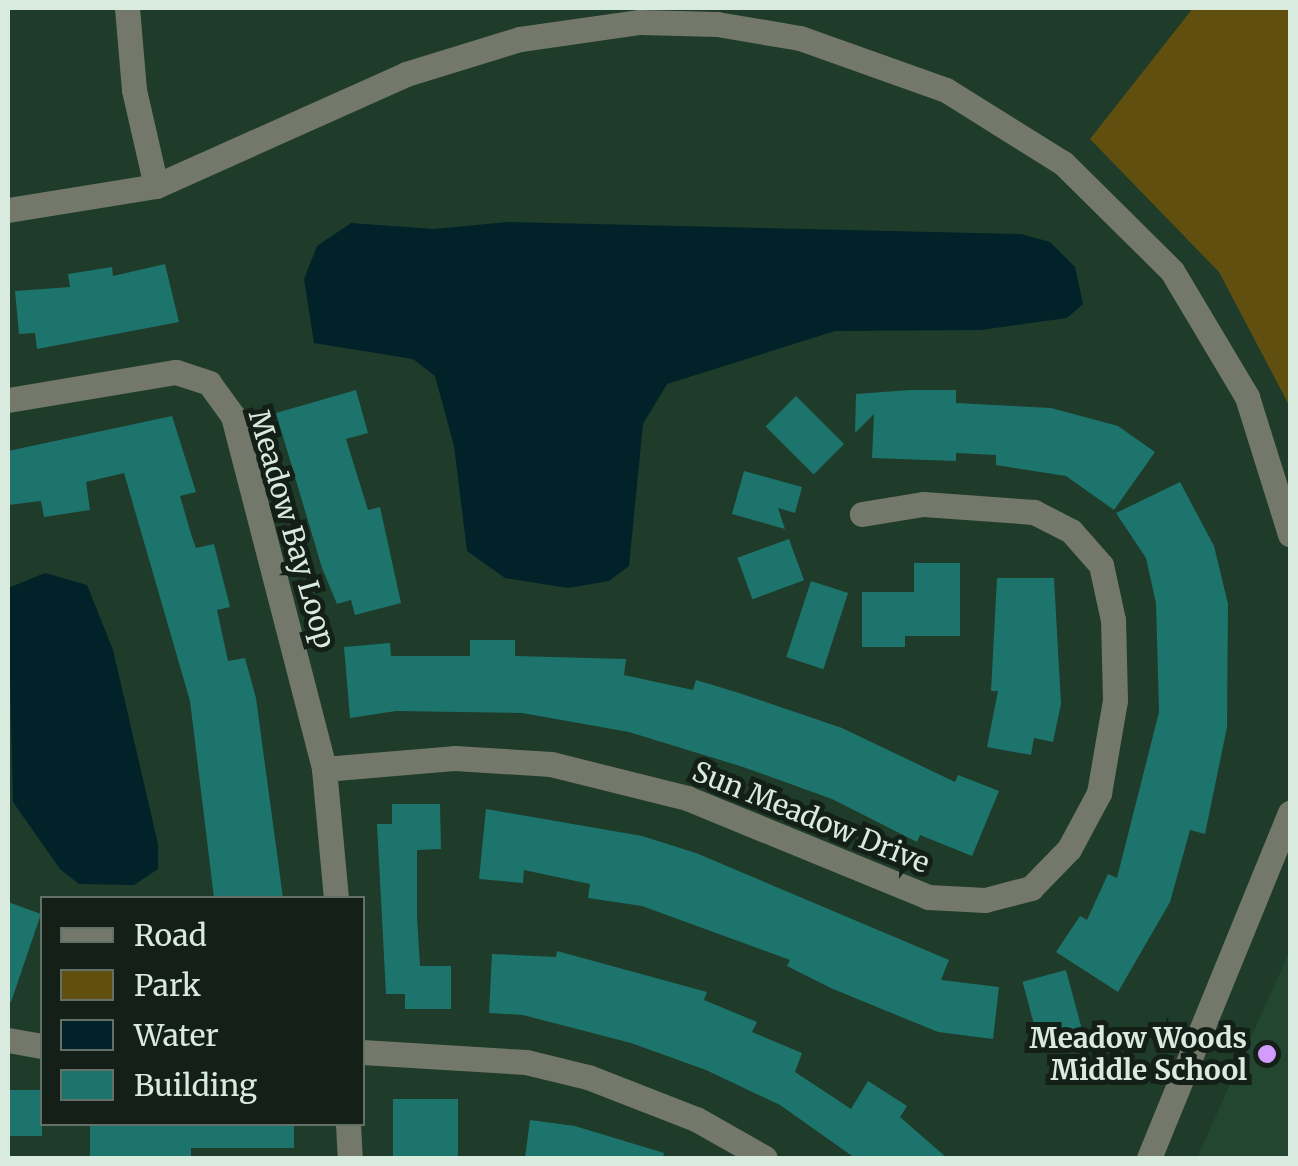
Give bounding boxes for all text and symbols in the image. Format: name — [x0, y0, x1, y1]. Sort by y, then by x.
street label: Meadow Bay Loop — [242, 406, 342, 652]
street label: Sun Meadow Drive — [688, 754, 934, 880]
legend — [40, 896, 365, 1126]
text: Road — [134, 916, 207, 954]
text: Park — [134, 966, 201, 1004]
text: Water — [134, 1016, 219, 1054]
place label: Meadow Woods Middle School — [1030, 1021, 1247, 1087]
marker: Meadow Woods Middle School — [1256, 1043, 1278, 1065]
text: Building — [134, 1066, 257, 1104]

